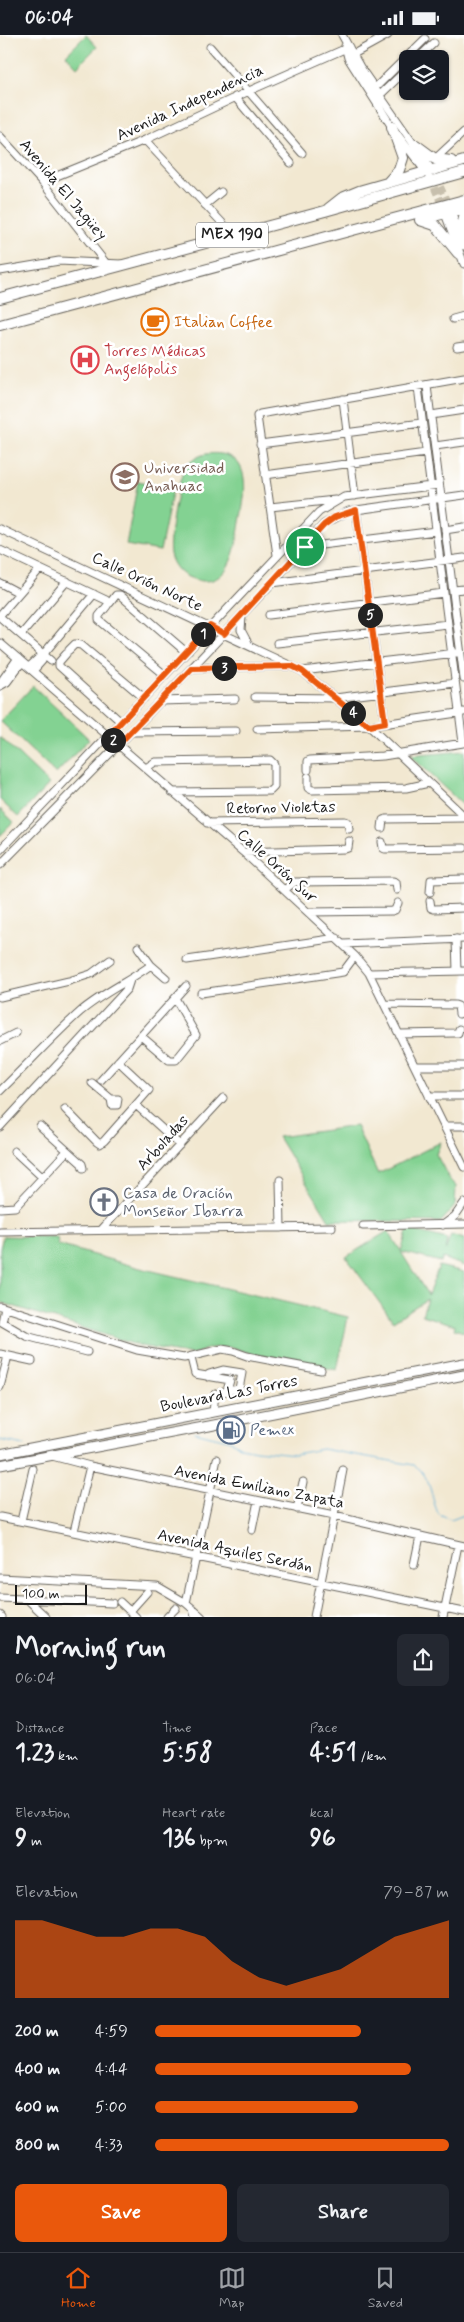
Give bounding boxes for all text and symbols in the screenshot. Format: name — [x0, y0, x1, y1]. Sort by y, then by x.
text: 06:04 — [25, 5, 73, 30]
map controls — [399, 50, 449, 100]
button: layers — [399, 50, 449, 100]
street label: Avenida Independencia — [113, 60, 267, 146]
street label: Avenida El Jagüey — [14, 135, 112, 246]
road number: MEX 190 — [196, 223, 268, 247]
cafe icon: Italian Coffee — [140, 307, 170, 337]
place label: Italian Coffee — [174, 312, 273, 333]
place label: Torres Médicas Angelópolis — [104, 341, 206, 381]
hospital icon: Torres Médicas Angelópolis — [70, 345, 100, 375]
place label: Universidad Anahuac — [144, 458, 224, 497]
school or university icon: Universidad Anahuac — [110, 462, 140, 492]
pin — [284, 526, 326, 568]
icon: arrive — [291, 533, 319, 561]
street label: Calle Orión Norte — [88, 547, 206, 617]
pin: 5 — [358, 603, 382, 627]
text: 5 — [366, 606, 375, 624]
pin: 1 — [190, 621, 216, 647]
text: 1 — [200, 625, 207, 643]
pin: 3 — [212, 655, 236, 681]
text: 3 — [221, 659, 228, 677]
pin: 4 — [340, 701, 366, 725]
text: 4 — [349, 704, 358, 722]
pin: 2 — [100, 727, 126, 753]
text: 2 — [110, 731, 117, 749]
street label: Retorno Violetas — [226, 797, 336, 819]
street label: Calle Orión Sur — [232, 824, 322, 908]
street label: Arboladas — [132, 1111, 194, 1175]
place label: Casa de Oración Monseñor Ibarra — [123, 1183, 243, 1222]
church icon: Casa de Oración Monseñor Ibarra — [89, 1187, 119, 1217]
street label: Boulevard Las Torres — [159, 1370, 299, 1418]
fuel station icon: Pemex — [216, 1415, 246, 1445]
place label: Pemex — [250, 1420, 294, 1441]
street label: Avenida Emiliano Zapata — [172, 1460, 346, 1514]
street label: Avenida Aquiles Serdán — [155, 1524, 315, 1578]
scale bar — [15, 1582, 88, 1605]
text: 100 m — [22, 1585, 60, 1603]
text: Morning run — [15, 1630, 166, 1667]
button: share — [397, 1634, 449, 1686]
text: 06:04 — [15, 1668, 56, 1689]
text: Distance — [15, 1719, 64, 1737]
text: Time — [162, 1719, 192, 1737]
text: Pace — [310, 1719, 338, 1737]
text: 1.23 — [15, 1737, 54, 1770]
text: 5:58 — [162, 1737, 213, 1770]
text: 4:51 — [310, 1737, 357, 1770]
text: km — [54, 1747, 78, 1765]
text: /km — [357, 1747, 387, 1765]
text: Elevation — [15, 1804, 70, 1822]
text: Heart rate — [162, 1804, 225, 1822]
text: kcal — [310, 1804, 333, 1822]
text: 9 — [15, 1822, 27, 1855]
text: 136 — [162, 1822, 196, 1855]
text: 96 — [310, 1822, 336, 1855]
text: m — [27, 1832, 42, 1850]
text: bpm — [196, 1832, 228, 1850]
text: Elevation — [15, 1882, 78, 1903]
text: 79–87 m — [383, 1882, 449, 1903]
text: 200 m — [15, 2021, 59, 2042]
text: 4:59 — [95, 2021, 128, 2042]
text: 400 m — [15, 2059, 60, 2080]
text: 4:44 — [95, 2059, 128, 2080]
text: 600 m — [15, 2097, 59, 2118]
text: 5:00 — [95, 2097, 127, 2118]
text: 800 m — [15, 2135, 60, 2156]
text: 4:33 — [95, 2135, 123, 2156]
button: Save — [15, 2184, 227, 2242]
button: Share — [237, 2184, 449, 2242]
tab: Home — [61, 2264, 96, 2312]
tab: Map — [218, 2264, 246, 2312]
tab: Saved — [368, 2264, 403, 2312]

